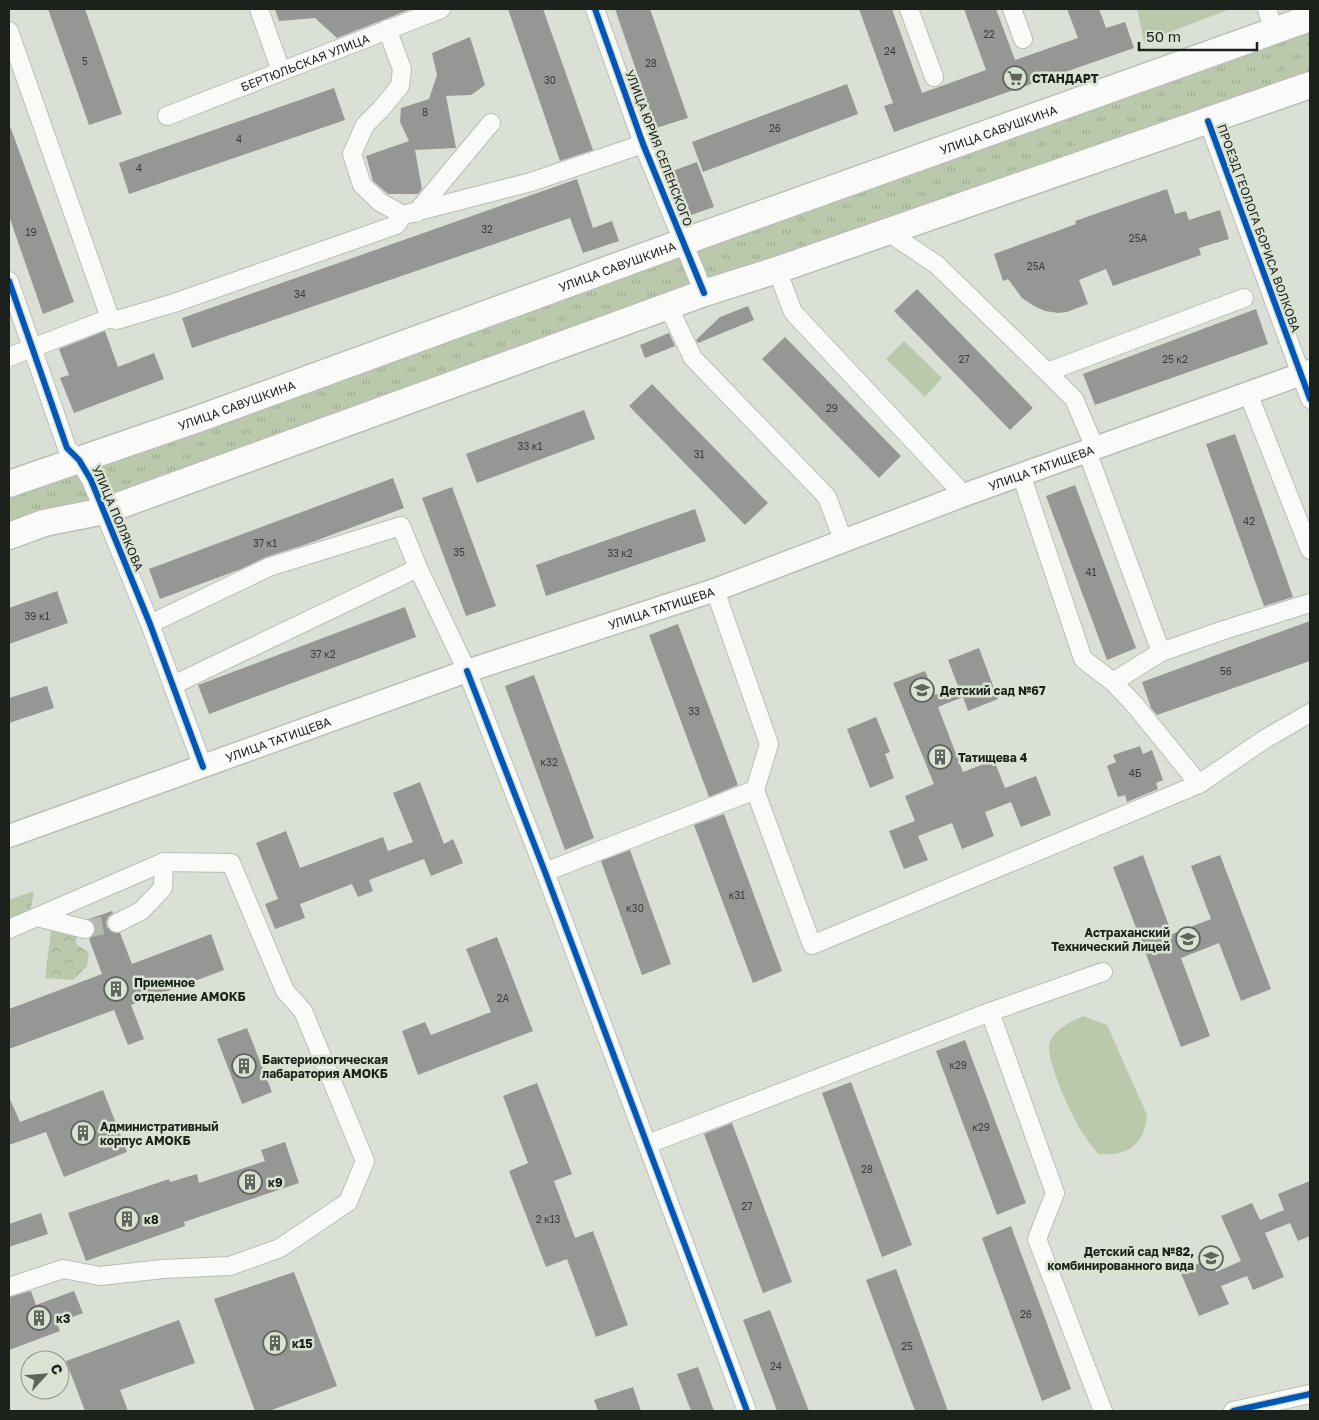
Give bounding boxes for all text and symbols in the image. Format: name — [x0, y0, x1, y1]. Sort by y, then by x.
scale bar — [1139, 20, 1256, 52]
text: 50 m — [1146, 27, 1181, 45]
house number: 22 — [983, 28, 995, 40]
street label: БЕРТЮЛЬСКАЯ УЛИЦА — [238, 30, 371, 94]
house number: 24 — [884, 45, 896, 57]
house number: 5 — [82, 55, 88, 67]
house number: 28 — [645, 57, 657, 69]
supermarket icon: СТАНДАРТ — [1002, 65, 1028, 91]
street label: УЛИЦА ЮРИЯ СЕЛЕНСКОГО — [622, 68, 696, 228]
place label: СТАНДАРТ — [1032, 71, 1099, 86]
house number: 30 — [544, 74, 556, 86]
street label: УЛИЦА САВУШКИНА — [938, 101, 1059, 157]
house number: 8 — [422, 106, 428, 118]
house number: 26 — [769, 122, 781, 134]
street label: ПРОЕЗД ГЕОЛОГА БОРИСА ВОЛКОВА — [1214, 122, 1304, 334]
house number: 4 — [236, 133, 242, 145]
house number: 4 — [136, 162, 142, 174]
house number: 32 — [481, 223, 493, 235]
house number: 19 — [26, 226, 36, 238]
house number: 25А — [1129, 232, 1147, 244]
street label: УЛИЦА САВУШКИНА — [556, 238, 678, 294]
house number: 25А — [1027, 260, 1045, 272]
house number: 34 — [294, 288, 306, 300]
house number: 27 — [958, 353, 970, 365]
house number: 25 к2 — [1162, 353, 1188, 365]
street label: УЛИЦА САВУШКИНА — [176, 377, 297, 433]
house number: 29 — [826, 402, 838, 414]
house number: 33 к1 — [518, 440, 543, 452]
street label: УЛИЦА ТАТИЩЕВА — [986, 442, 1096, 493]
house number: 31 — [694, 448, 704, 460]
street label: УЛИЦА ПОЛЯКОВА — [89, 463, 147, 573]
house number: 42 — [1243, 515, 1255, 527]
house number: 37 к1 — [253, 537, 277, 549]
house number: 35 — [453, 546, 465, 558]
house number: 33 к2 — [607, 547, 633, 559]
house number: 41 — [1086, 566, 1097, 578]
street label: УЛИЦА ТАТИЩЕВА — [606, 583, 716, 632]
house number: 39 к1 — [25, 610, 50, 622]
house number: 37 к2 — [310, 648, 336, 660]
house number: 56 — [1220, 665, 1232, 677]
school or university icon: Детский сад №67 — [909, 677, 935, 703]
place label: Детский сад №67 — [940, 683, 1046, 698]
house number: 33 — [688, 705, 700, 717]
street label: УЛИЦА ТАТИЩЕВА — [223, 713, 333, 765]
building icon: Татищева 4 — [927, 744, 953, 770]
place label: Татищева 4 — [958, 750, 1028, 765]
house number: к32 — [540, 756, 558, 768]
house number: 4Б — [1129, 767, 1142, 779]
house number: к31 — [729, 889, 745, 901]
house number: к30 — [626, 902, 644, 914]
place label: Астраханский Технический Лицей — [1051, 925, 1170, 954]
school or university icon: Астраханский Технический Лицей — [1175, 926, 1201, 952]
place label: Приемное отделение АМОКБ — [134, 975, 246, 1004]
building icon: Приемное отделение АМОКБ — [103, 976, 129, 1002]
house number: 2А — [497, 992, 510, 1004]
place label: Бактериологическая лабаратория АМОКБ — [262, 1052, 388, 1081]
building icon: Бактериологическая лабаратория АМОКБ — [231, 1053, 257, 1079]
house number: к29 — [949, 1059, 967, 1071]
place label: Административный корпус АМОКБ — [100, 1119, 219, 1148]
building icon: Административный корпус АМОКБ — [70, 1120, 96, 1146]
house number: к29 — [972, 1121, 990, 1133]
house number: 28 — [861, 1163, 873, 1175]
building icon: к9 — [237, 1169, 263, 1195]
place label: к9 — [268, 1175, 283, 1190]
house number: 27 — [741, 1200, 753, 1212]
building icon: к8 — [114, 1206, 140, 1232]
place label: к8 — [144, 1212, 159, 1227]
house number: 2 к13 — [536, 1213, 561, 1225]
place label: Детский сад №82, комбинированного вида — [1047, 1244, 1194, 1273]
school or university icon: Детский сад №82, комбинированного вида — [1198, 1245, 1224, 1271]
building icon: к3 — [26, 1305, 52, 1331]
house number: 26 — [1020, 1308, 1032, 1320]
place label: к3 — [56, 1311, 70, 1326]
building icon: к15 — [262, 1330, 288, 1356]
place label: к15 — [292, 1336, 312, 1351]
house number: 25 — [901, 1340, 913, 1352]
north arrow — [20, 1350, 70, 1400]
house number: 24 — [770, 1360, 782, 1372]
text: С — [47, 1361, 67, 1377]

